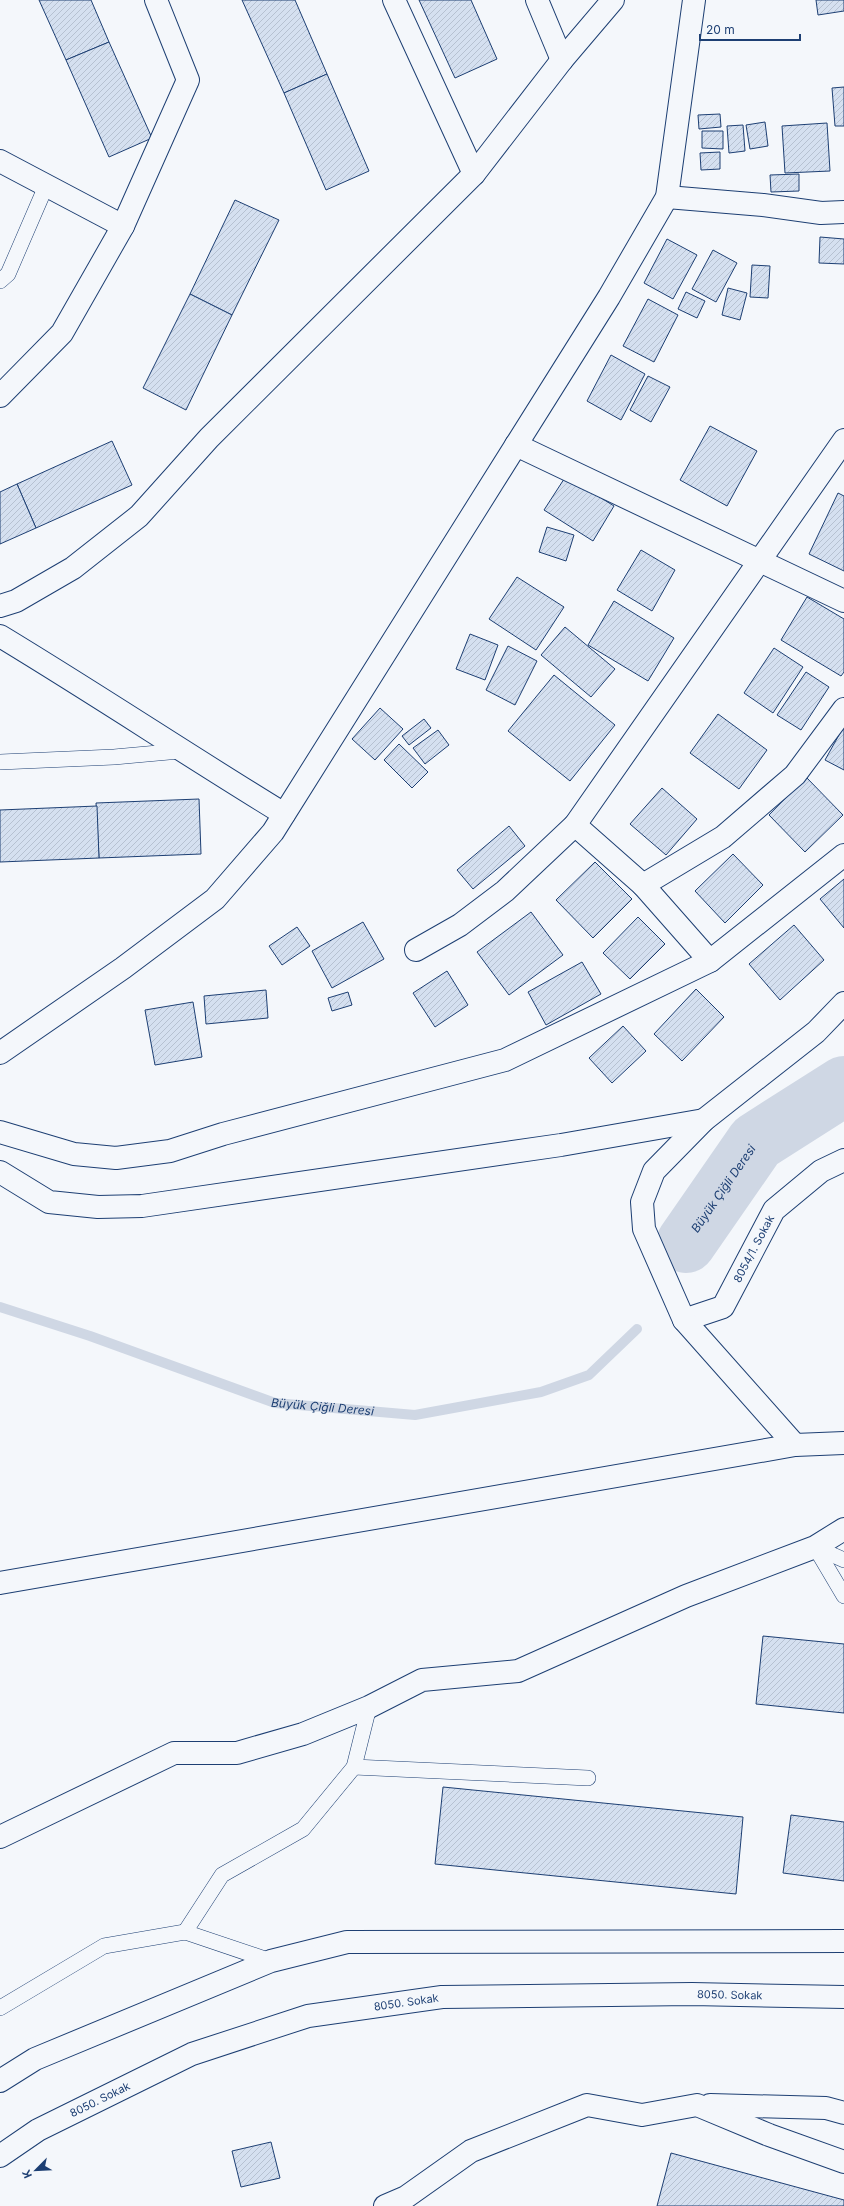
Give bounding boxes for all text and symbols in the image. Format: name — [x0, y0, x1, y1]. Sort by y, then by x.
scale bar — [700, 16, 800, 42]
text: 20 m — [706, 22, 735, 37]
water label: Büyük Çiğli Deresi — [688, 1141, 759, 1235]
street label: 8054/1. Sokak — [730, 1213, 777, 1285]
water label: Büyük Çiğli Deresi — [271, 1395, 376, 1419]
street label: 8050. Sokak — [697, 1987, 763, 2002]
street label: 8050. Sokak — [373, 1991, 440, 2014]
street label: 8050. Sokak — [67, 2079, 132, 2120]
north arrow — [16, 2150, 56, 2190]
text: K — [19, 2168, 35, 2181]

